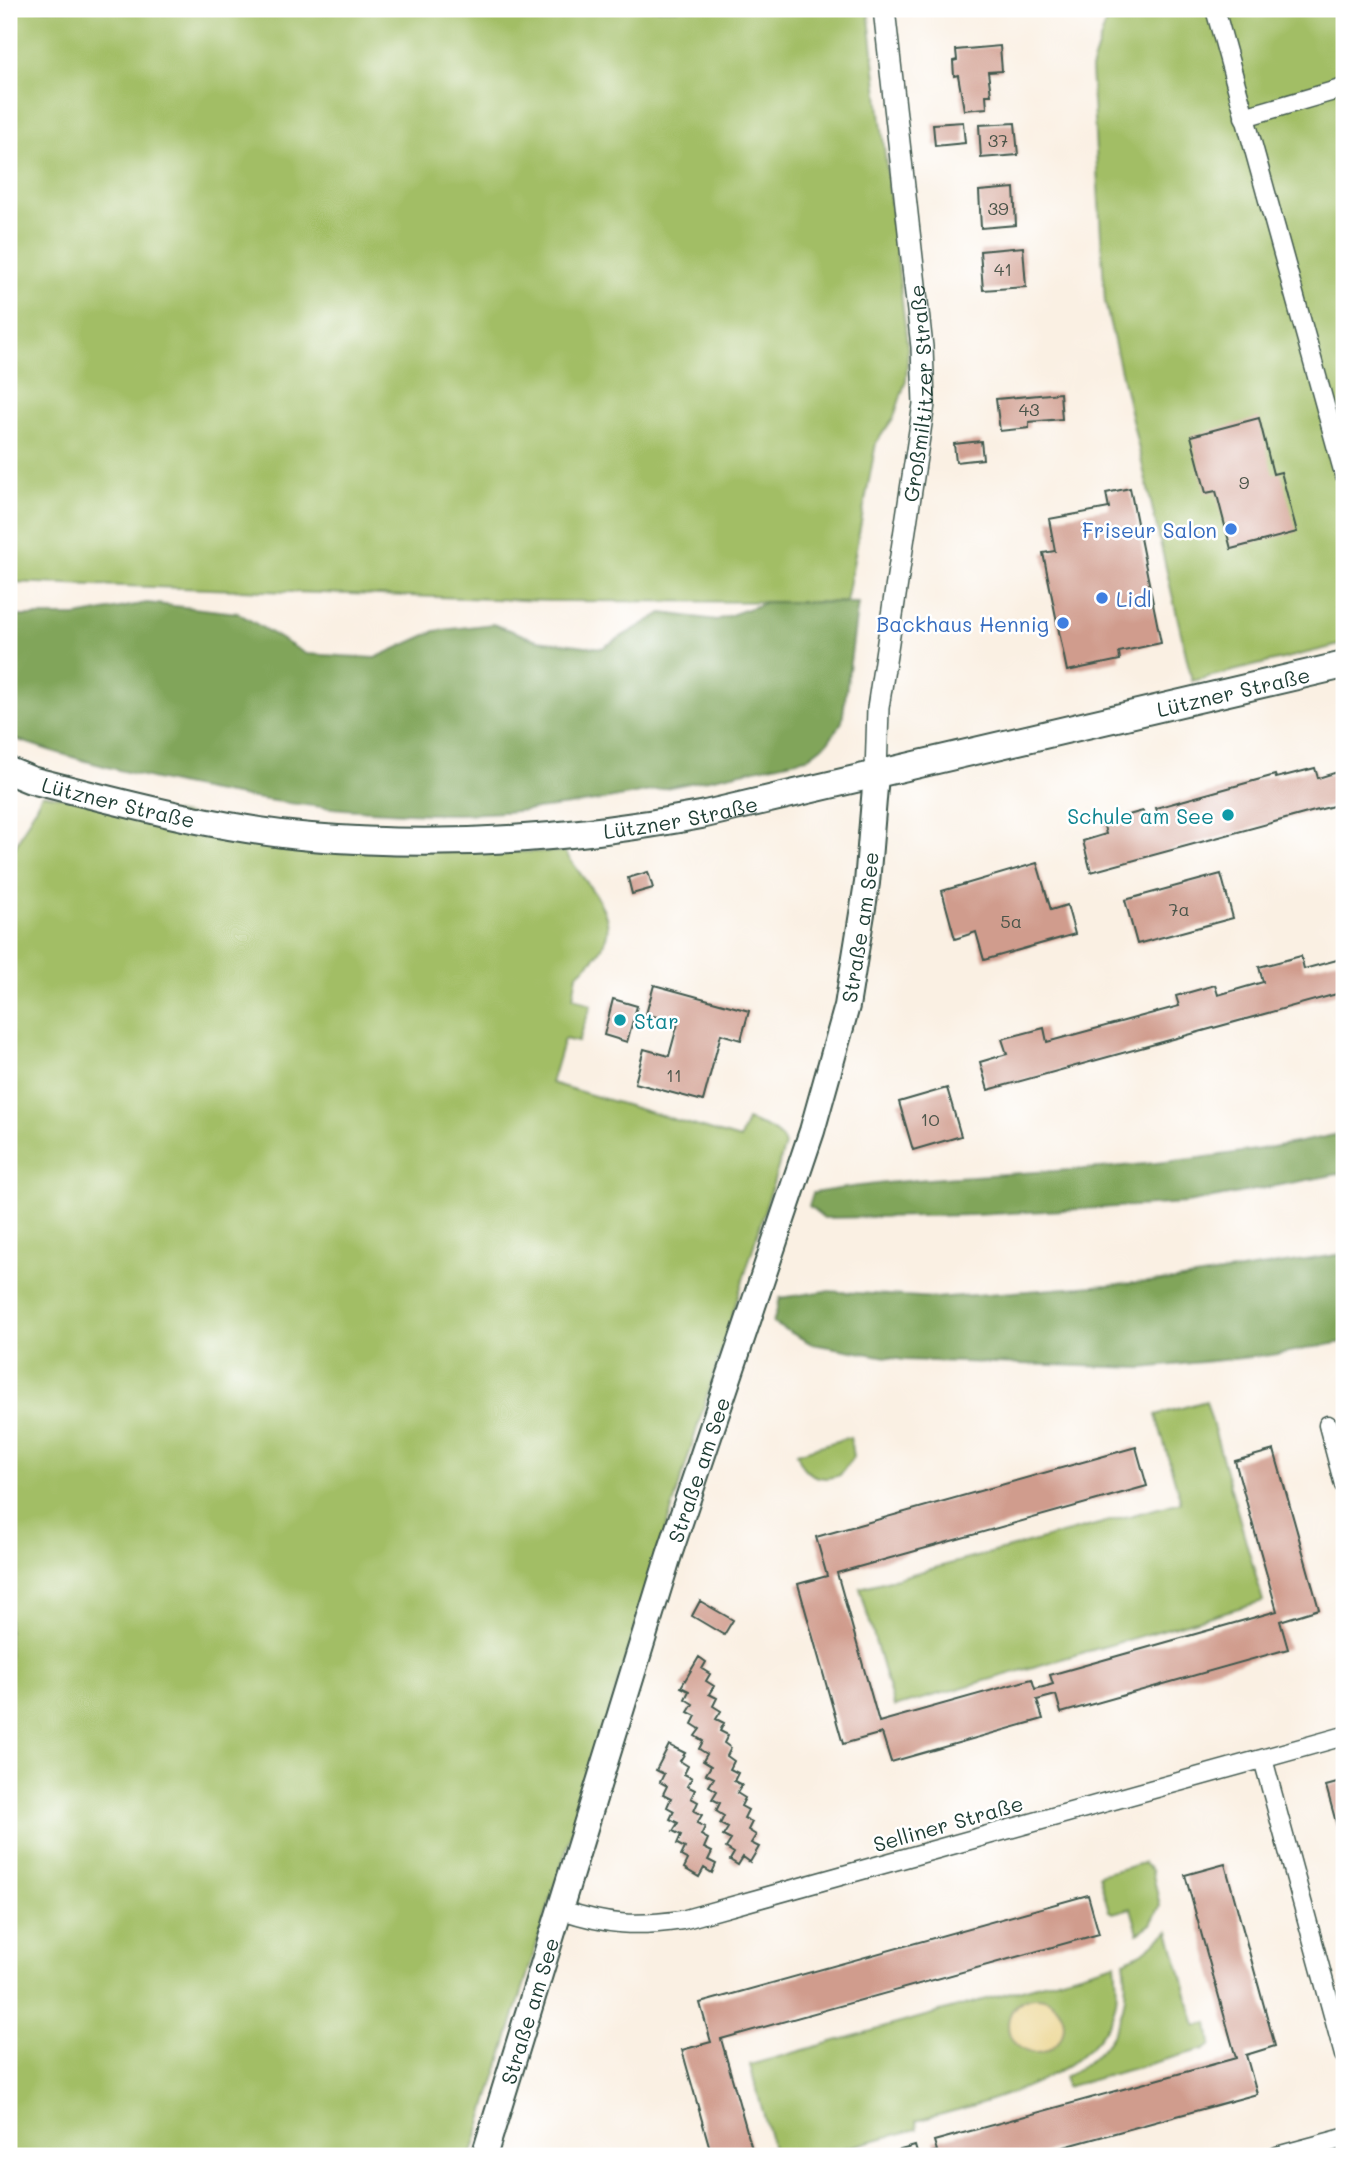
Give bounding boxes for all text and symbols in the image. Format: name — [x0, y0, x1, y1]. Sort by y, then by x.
house number: 37 — [988, 128, 1008, 152]
house number: 39 — [987, 196, 1009, 220]
house number: 41 — [994, 257, 1012, 281]
street label: Großmiltitzer Straße — [896, 283, 938, 504]
house number: 43 — [1018, 397, 1040, 421]
house number: 9 — [1239, 470, 1250, 494]
place label: Friseur Salon — [1082, 516, 1217, 543]
marker: Friseur Salon — [1223, 521, 1239, 537]
place label: Lidl — [1116, 585, 1152, 612]
marker: Lidl — [1094, 590, 1110, 606]
place label: Backhaus Hennig — [876, 610, 1049, 637]
marker: Backhaus Hennig — [1055, 615, 1071, 631]
street label: Lützner Straße — [1154, 660, 1312, 722]
street label: Lützner Straße — [39, 770, 198, 833]
street label: Lützner Straße — [602, 789, 760, 844]
place label: Schule am See — [1067, 802, 1214, 829]
marker: Schule am See — [1220, 807, 1236, 823]
street label: Straße am See — [834, 851, 883, 1004]
house number: 7a — [1168, 897, 1190, 921]
house number: 5a — [1000, 909, 1022, 933]
place label: Star — [634, 1007, 679, 1034]
marker: Star — [612, 1012, 628, 1028]
house number: 11 — [666, 1063, 682, 1087]
house number: 10 — [920, 1107, 940, 1131]
street label: Straße am See — [661, 1393, 735, 1546]
street label: Selliner Straße — [870, 1789, 1026, 1857]
street label: Straße am See — [493, 1934, 564, 2087]

